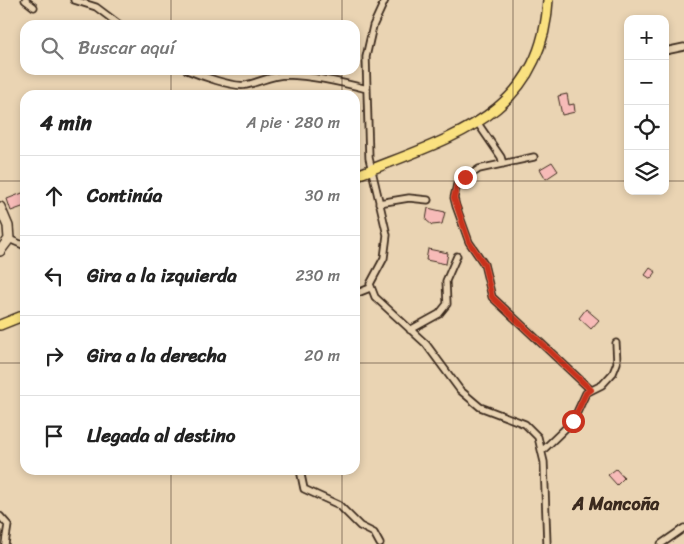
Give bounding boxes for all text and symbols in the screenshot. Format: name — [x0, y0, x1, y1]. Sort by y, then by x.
map controls — [624, 15, 669, 195]
button: + — [624, 15, 669, 60]
search box — [20, 20, 360, 75]
text: Buscar aquí — [78, 31, 175, 64]
icon: search — [38, 34, 66, 62]
button: − — [624, 60, 669, 105]
text: 4 min — [40, 104, 92, 142]
button: locate — [624, 105, 669, 150]
text: A pie · 280 m — [246, 108, 340, 137]
button: layers — [624, 150, 669, 195]
route end — [454, 166, 477, 189]
text: Continúa — [87, 179, 162, 212]
text: 30 m — [305, 181, 340, 210]
icon: ahead — [40, 182, 68, 210]
text: Gira a la izquierda — [87, 259, 237, 292]
text: 230 m — [295, 261, 340, 290]
icon: left — [40, 262, 68, 290]
text: Gira a la derecha — [87, 339, 226, 372]
text: 20 m — [304, 341, 340, 370]
icon: right — [40, 342, 68, 370]
route start — [562, 410, 585, 433]
text: Llegada al destino — [87, 419, 236, 452]
icon: arrive — [40, 422, 68, 450]
district label: A Mancoña — [572, 488, 660, 520]

